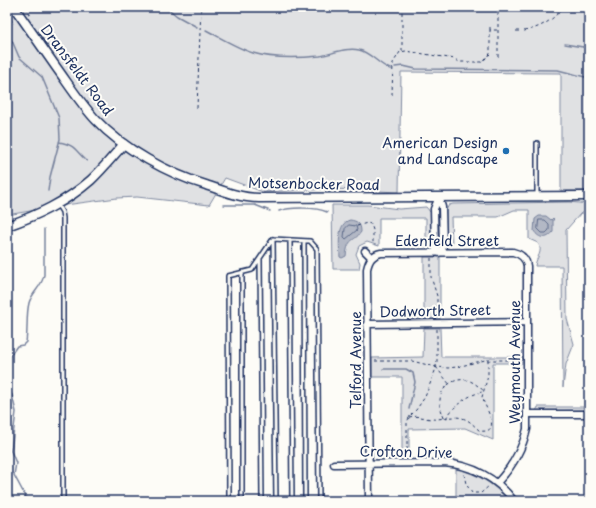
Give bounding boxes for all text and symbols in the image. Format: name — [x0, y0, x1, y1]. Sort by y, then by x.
street label: Dransfeldt Road — [36, 20, 119, 120]
place label: American Design and Landscape — [382, 132, 498, 169]
marker: American Design and Landscape — [501, 146, 511, 156]
street label: Motsenbocker Road — [248, 172, 380, 195]
street label: Edenfeld Street — [395, 230, 499, 251]
street label: Dodworth Street — [379, 299, 491, 322]
street label: Weymouth Avenue — [504, 300, 525, 424]
street label: Telford Avenue — [345, 311, 366, 409]
street label: Crofton Drive — [359, 440, 453, 463]

